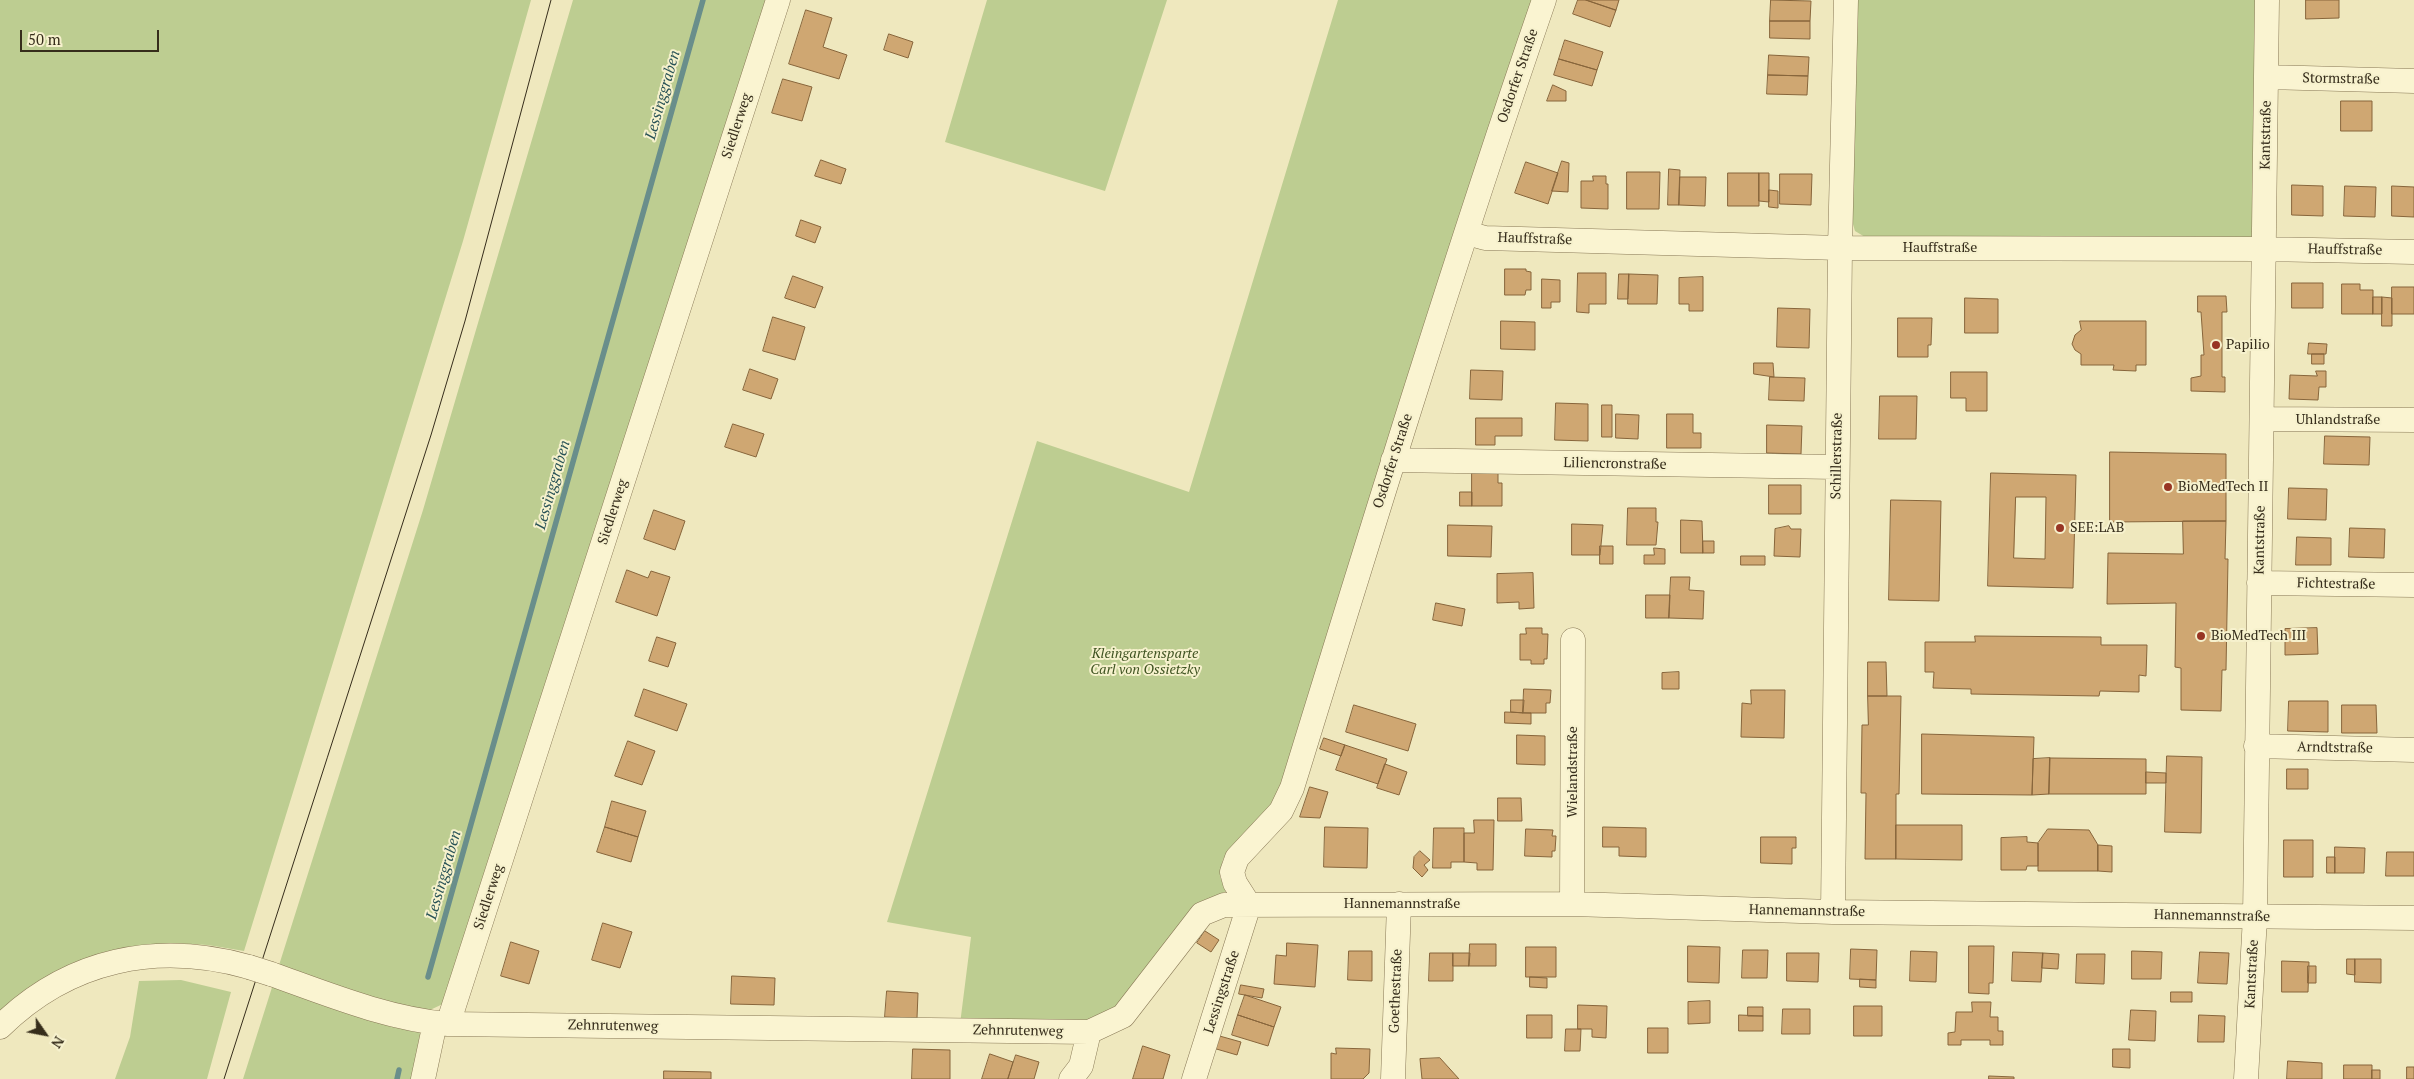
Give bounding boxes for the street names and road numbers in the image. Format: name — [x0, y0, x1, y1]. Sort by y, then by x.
street label: Osdorfer Straße — [1494, 27, 1542, 125]
street label: Stormstraße — [2302, 70, 2380, 88]
street label: Siedlerweg — [719, 91, 755, 161]
street label: Kantstraße — [2257, 100, 2275, 170]
street label: Hauffstraße — [1497, 229, 1573, 249]
street label: Hauffstraße — [1903, 240, 1977, 256]
street label: Hauffstraße — [2308, 241, 2382, 259]
street label: Osdorfer Straße — [1370, 411, 1416, 511]
street label: Schillerstraße — [1828, 412, 1846, 500]
street label: Uhlandstraße — [2296, 412, 2380, 428]
street label: Liliencronstraße — [1563, 455, 1667, 473]
street label: Siedlerweg — [595, 477, 631, 547]
street label: Kantstraße — [2251, 505, 2269, 575]
street label: Fichtestraße — [2297, 575, 2375, 593]
street label: Wielandstraße — [1565, 726, 1581, 818]
street label: Arndtstraße — [2297, 739, 2373, 757]
street label: Siedlerweg — [471, 862, 507, 932]
street label: Hannemannstraße — [1344, 896, 1460, 912]
street label: Hannemannstraße — [1749, 902, 1865, 920]
street label: Hannemannstraße — [2154, 907, 2270, 925]
street label: Kantstraße — [2242, 939, 2262, 1009]
street label: Lessingstraße — [1201, 948, 1243, 1036]
street label: Goethestraße — [1386, 948, 1406, 1034]
street label: Zehnrutenweg — [568, 1017, 658, 1035]
street label: Zehnrutenweg — [973, 1022, 1063, 1040]

